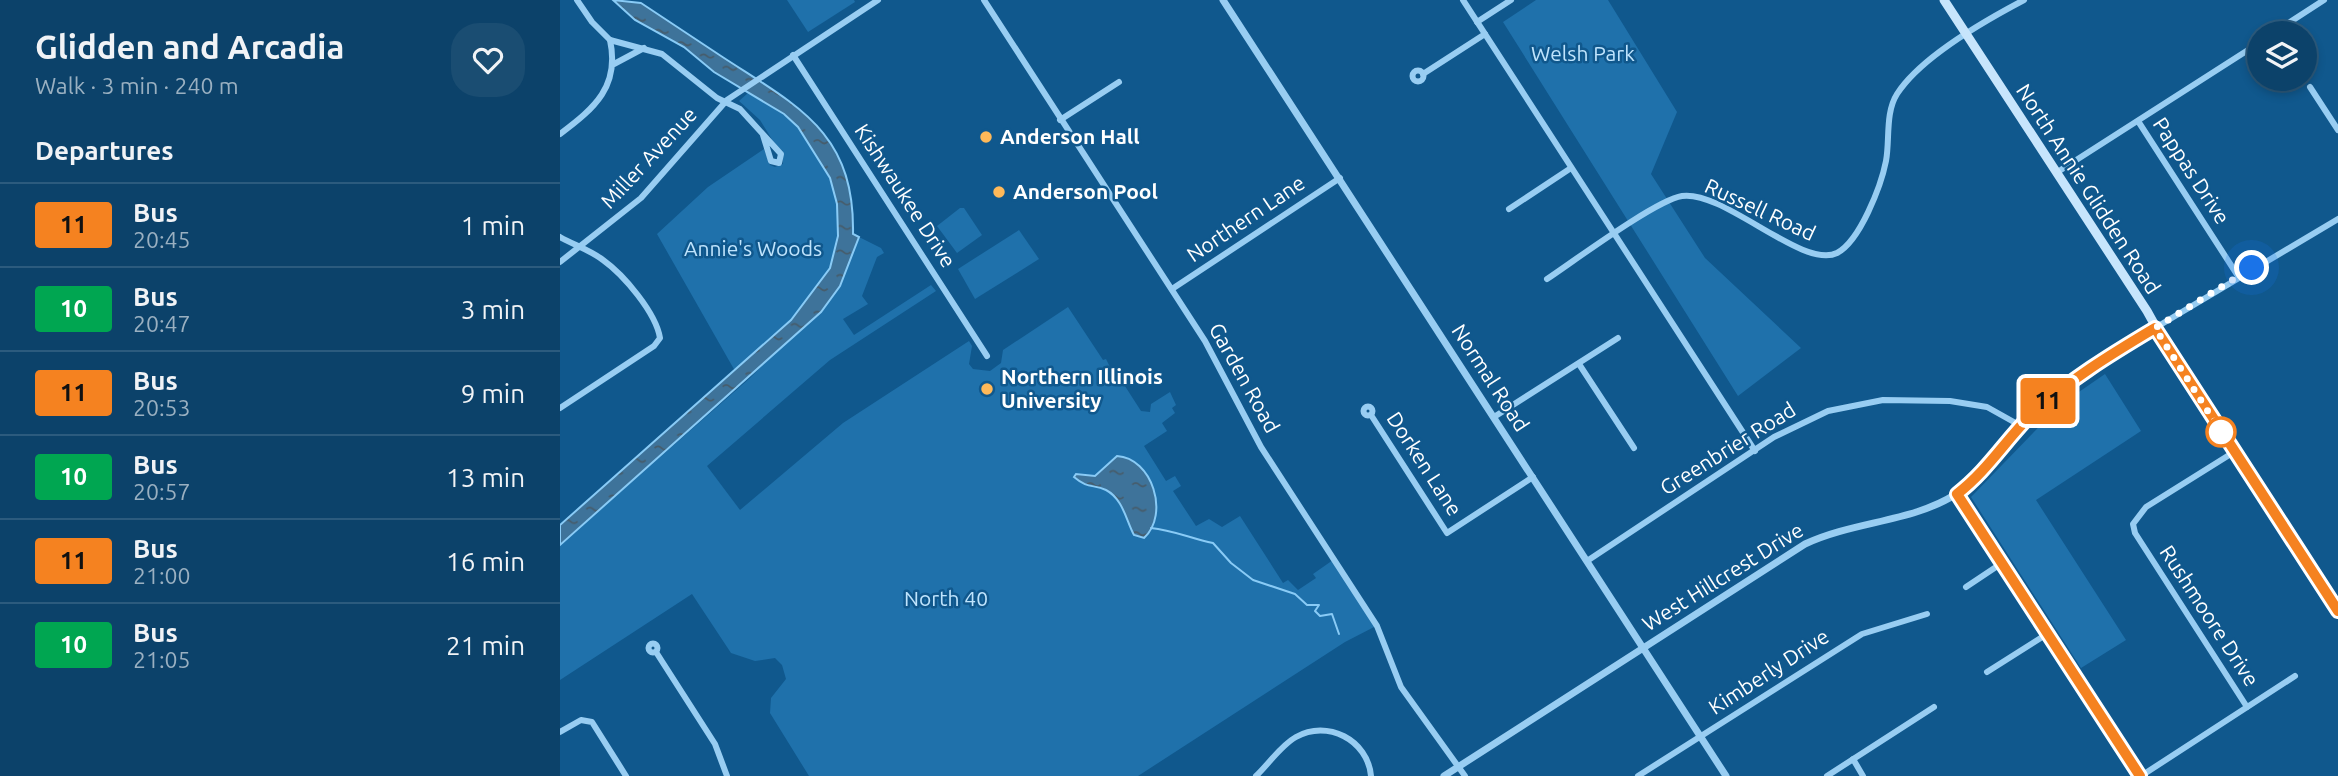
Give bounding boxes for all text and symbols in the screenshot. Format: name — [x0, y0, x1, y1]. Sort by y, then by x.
map controls — [2247, 21, 2317, 91]
button: layers — [2247, 21, 2317, 91]
button: heart — [451, 23, 525, 97]
text: Glidden and Arcadia — [35, 28, 344, 65]
park label: Welsh Park — [1531, 41, 1635, 65]
text: Walk · 3 min · 240 m — [35, 73, 239, 98]
street label: North Annie Glidden Road — [2012, 79, 2166, 298]
street label: Miller Avenue — [595, 102, 701, 213]
street label: Pappas Drive — [2149, 113, 2235, 228]
street label: Kishwaukee Drive — [850, 119, 961, 272]
place label: Anderson Hall — [1000, 124, 1140, 148]
marker: Anderson Hall — [978, 129, 994, 145]
text: Departures — [35, 136, 173, 165]
street label: Northern Lane — [1182, 170, 1309, 266]
street label: Russell Road — [1701, 173, 1819, 245]
place label: Anderson Pool — [1013, 179, 1158, 203]
marker: Anderson Pool — [991, 184, 1007, 200]
text: Bus — [133, 198, 178, 227]
text: 11 — [60, 211, 87, 238]
text: 1 min — [461, 211, 525, 240]
text: 20:45 — [133, 227, 191, 252]
park label: Annie's Woods — [684, 236, 822, 260]
your location — [2234, 250, 2269, 285]
text: Bus — [133, 282, 178, 311]
text: 10 — [60, 295, 87, 322]
text: 3 min — [461, 295, 525, 324]
text: 20:47 — [133, 311, 191, 336]
street label: Garden Road — [1205, 318, 1285, 437]
street label: Normal Road — [1447, 319, 1534, 436]
place label: Northern Illinois University — [1001, 364, 1163, 412]
text: Bus — [133, 366, 178, 395]
line badge: 11 — [2016, 378, 2080, 424]
text: 11 — [60, 379, 87, 406]
text: 9 min — [461, 379, 525, 408]
marker: Northern Illinois University — [979, 381, 995, 397]
text: 11 — [2034, 387, 2062, 414]
text: 20:53 — [133, 395, 191, 420]
street label: Greenbrier Road — [1655, 397, 1800, 499]
street label: Dorken Lane — [1382, 407, 1467, 520]
unlabelled marker — [2206, 417, 2236, 447]
text: Bus — [133, 450, 178, 479]
text: 10 — [60, 463, 87, 490]
text: 13 min — [446, 463, 525, 492]
text: 20:57 — [133, 479, 191, 504]
street label: West Hillcrest Drive — [1638, 517, 1807, 635]
text: Bus — [133, 534, 178, 563]
street label: Rushmoore Drive — [2155, 541, 2264, 690]
text: 11 — [60, 547, 87, 574]
text: 16 min — [446, 547, 525, 576]
text: 21:00 — [133, 563, 191, 588]
park label: North 40 — [904, 586, 988, 610]
text: Bus — [133, 618, 178, 647]
street label: Kimberly Drive — [1704, 623, 1833, 719]
text: 10 — [60, 631, 87, 658]
text: 21 min — [446, 631, 525, 660]
text: 21:05 — [133, 647, 191, 672]

